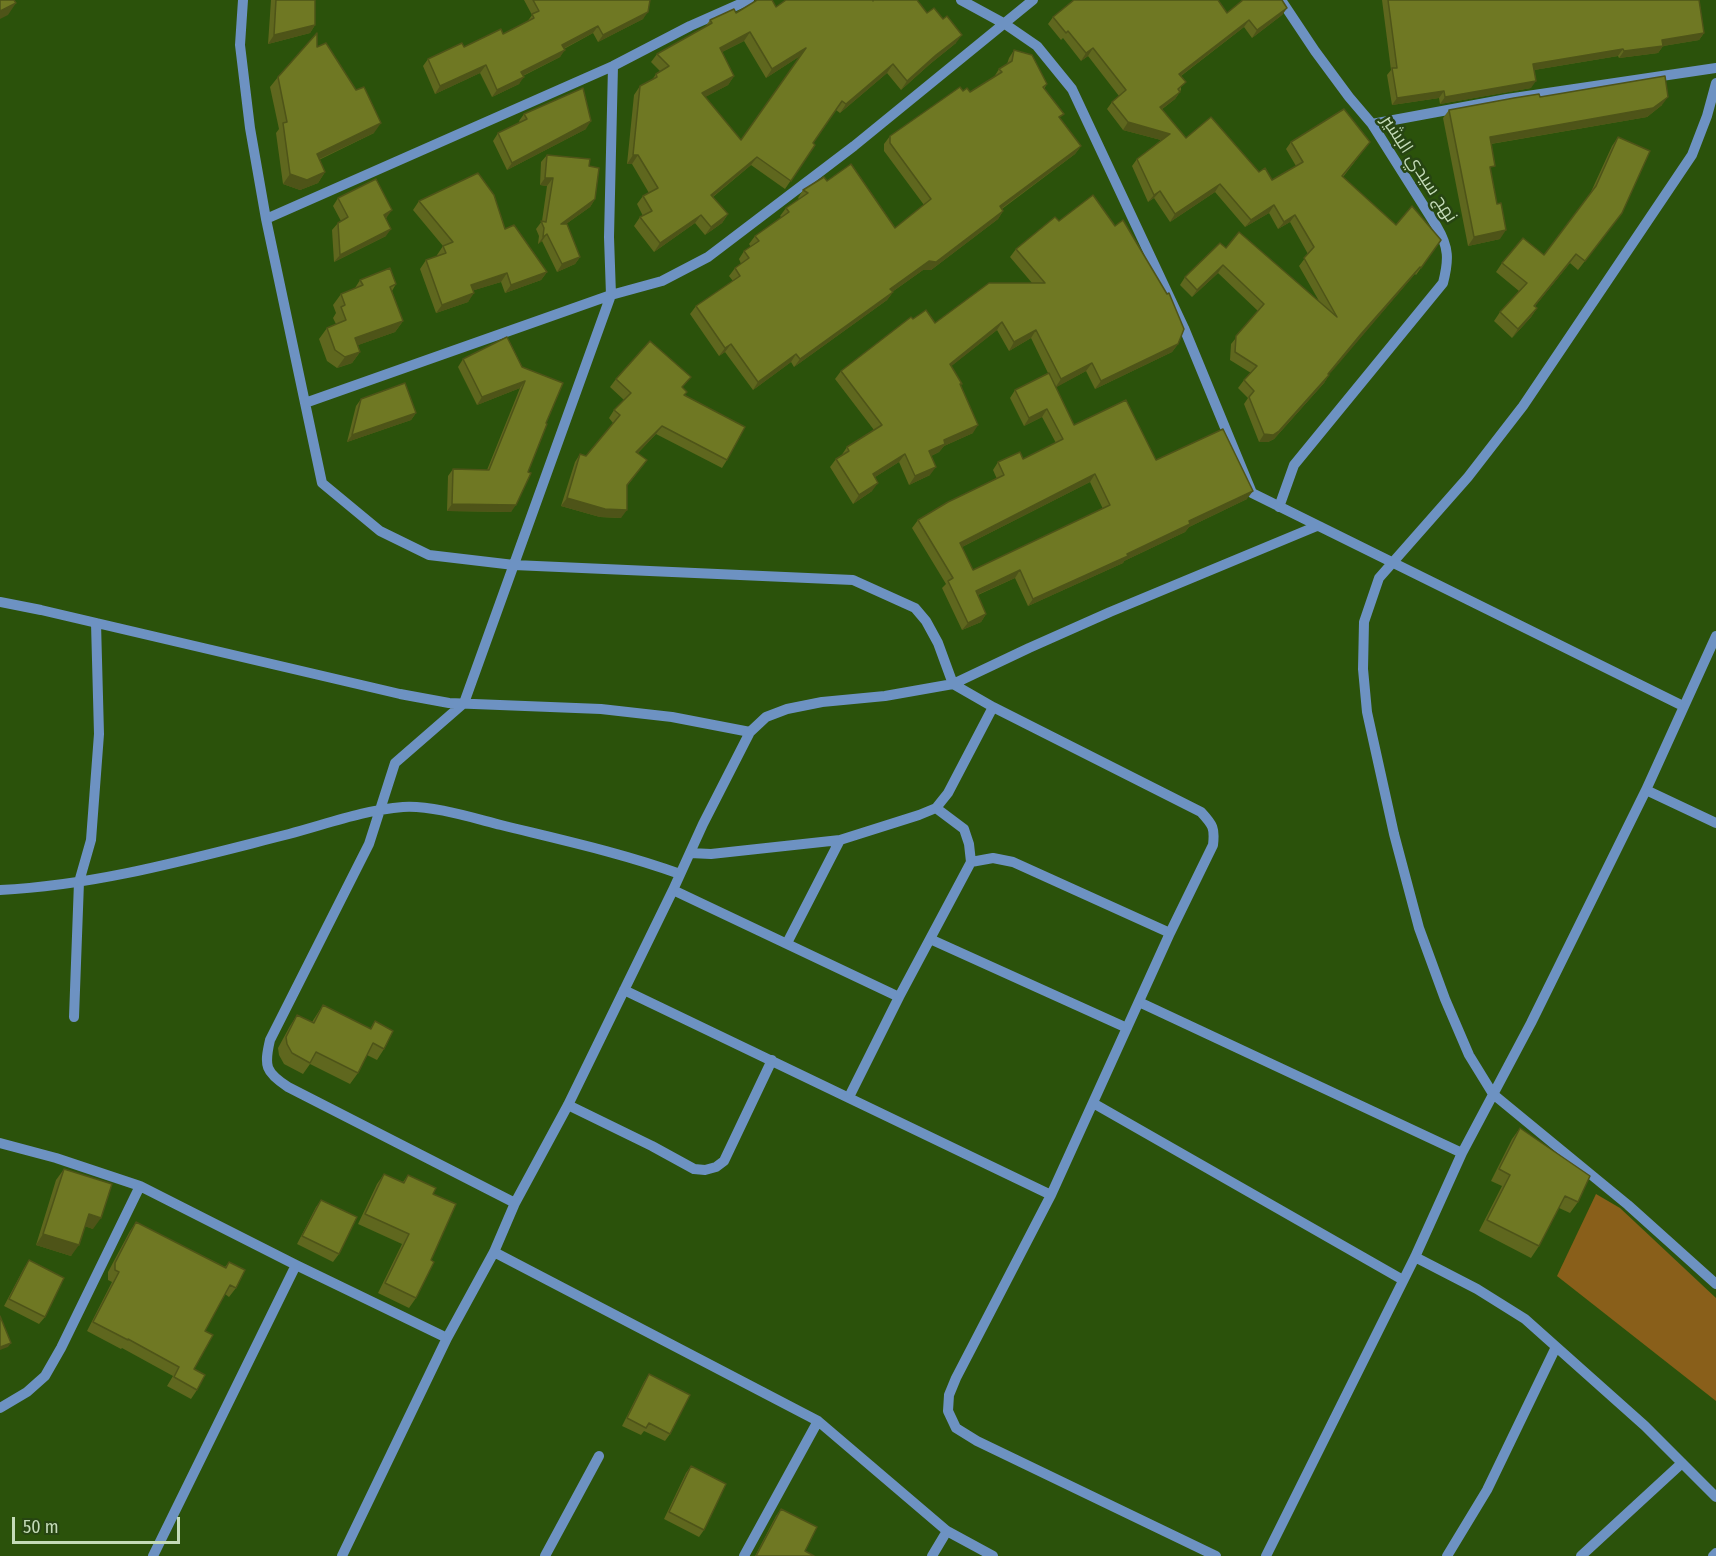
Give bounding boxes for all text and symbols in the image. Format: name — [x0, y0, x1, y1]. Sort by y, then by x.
street label: نهج سيدي البشير — [1376, 111, 1462, 227]
scale bar — [15, 1505, 183, 1543]
text: 50 m — [23, 1516, 59, 1538]

